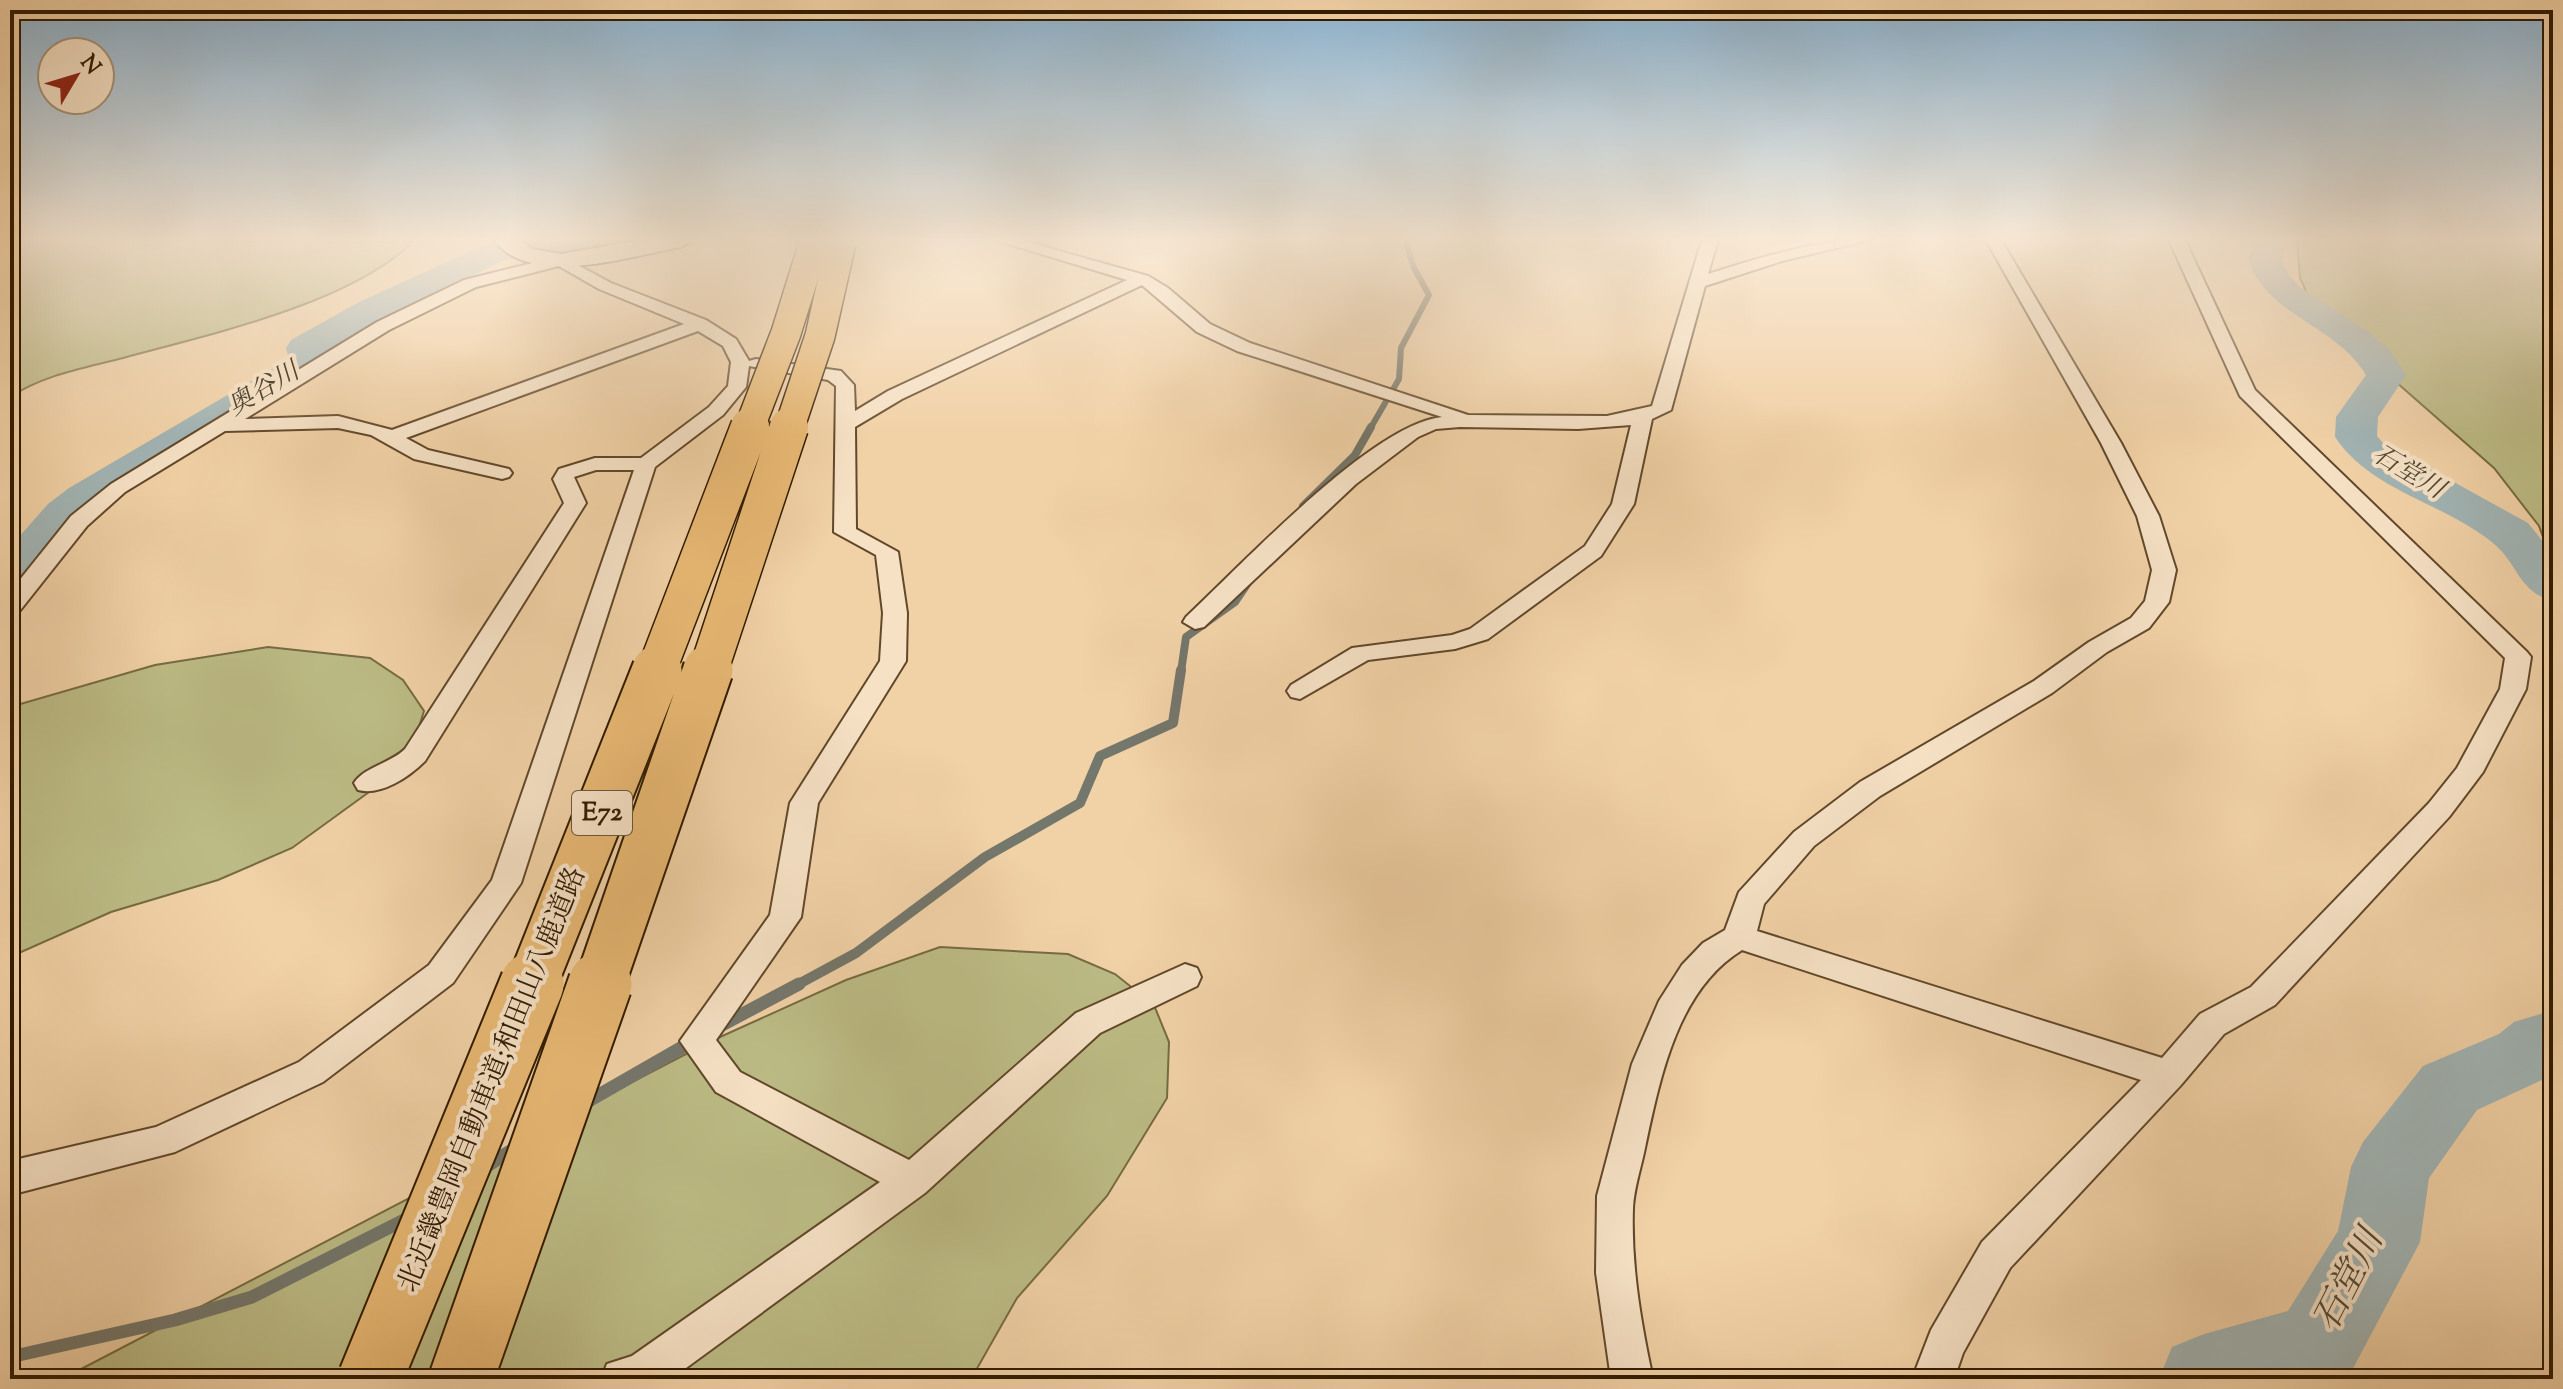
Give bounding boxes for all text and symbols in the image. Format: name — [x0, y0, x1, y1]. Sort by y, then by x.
north arrow — [36, 36, 116, 116]
text: N — [71, 49, 108, 83]
water label: 奥谷川 — [221, 353, 310, 426]
water label: 石堂川 — [2365, 437, 2454, 510]
road number: E72 — [572, 791, 632, 835]
street label: 北近畿豊岡自動車道;和田山八鹿道路 — [389, 861, 597, 1299]
water label: 石堂川 — [2302, 1218, 2399, 1341]

